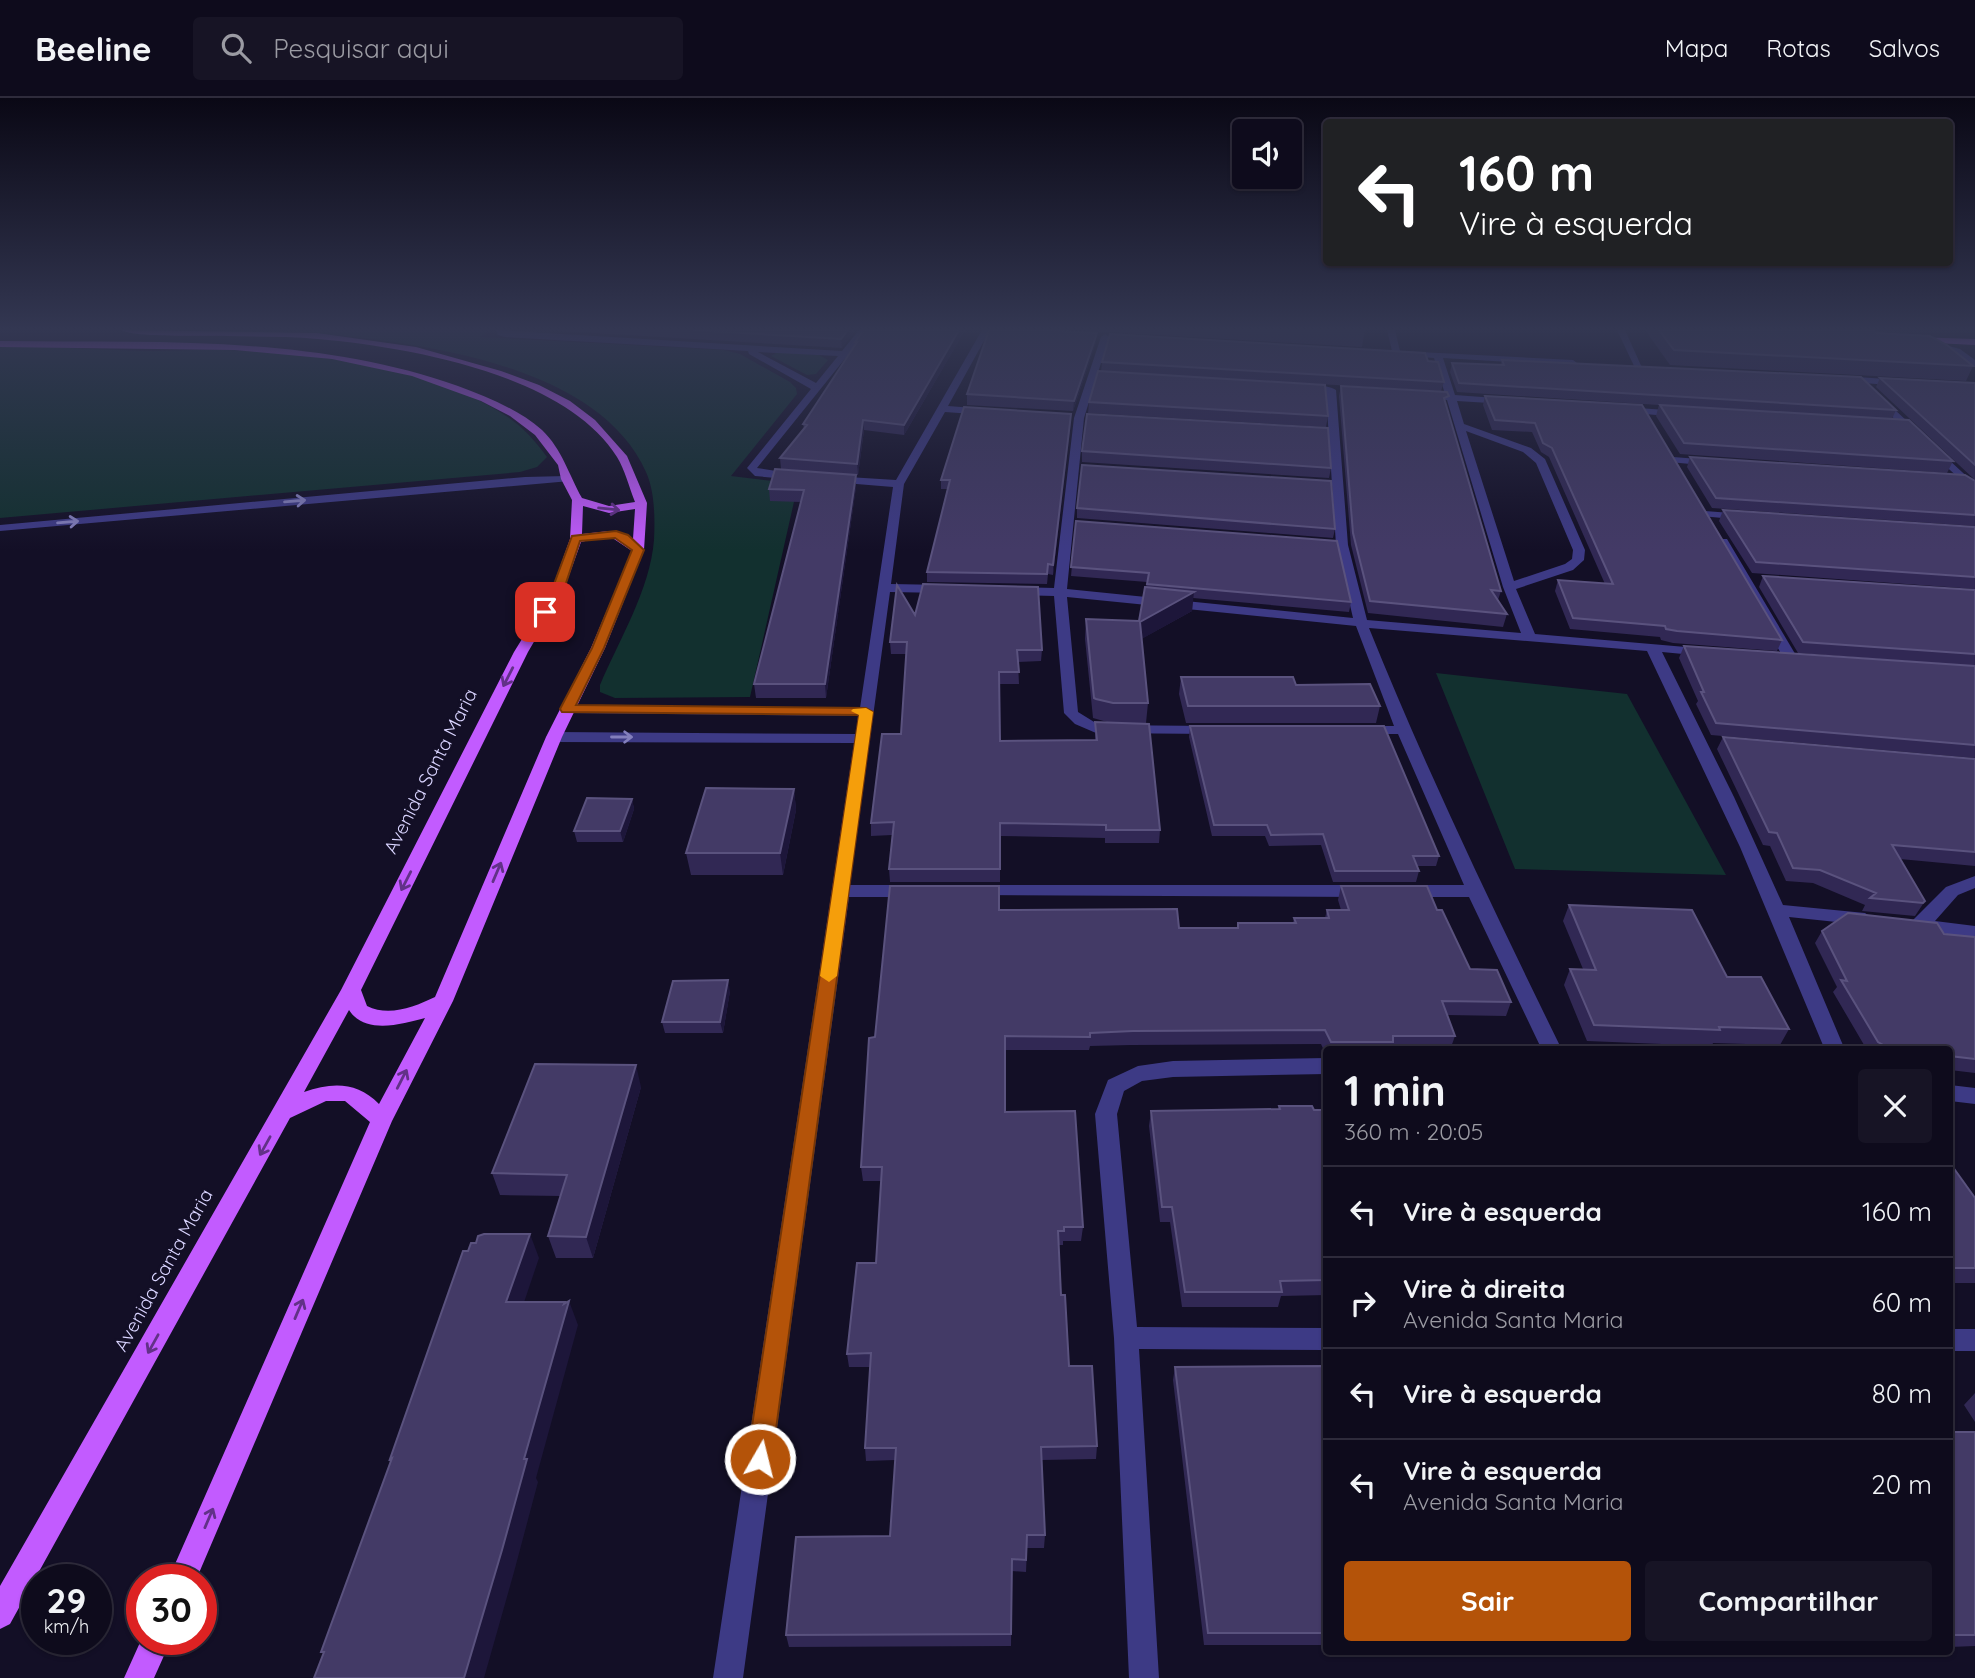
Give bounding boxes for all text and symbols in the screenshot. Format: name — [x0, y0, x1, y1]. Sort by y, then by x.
search box — [193, 17, 683, 80]
text: Beeline — [35, 28, 151, 69]
icon: search — [217, 29, 255, 67]
text: Pesquisar aqui — [273, 32, 449, 65]
text: Mapa — [1665, 33, 1728, 63]
text: Rotas — [1766, 33, 1831, 63]
text: Salvos — [1869, 33, 1940, 63]
map controls — [1232, 119, 1302, 189]
button: sound — [1232, 119, 1302, 189]
text: 160 m — [1459, 142, 1594, 203]
icon: left — [1344, 147, 1435, 238]
text: Vire à esquerda — [1459, 203, 1693, 243]
one-way arrow — [283, 494, 305, 507]
one-way arrow — [597, 503, 620, 516]
one-way arrow — [56, 515, 79, 528]
pin — [515, 582, 575, 642]
icon: arrive — [526, 593, 564, 631]
one-way arrow — [501, 666, 515, 687]
street label: Avenida Santa Maria — [378, 684, 482, 858]
one-way arrow — [610, 730, 633, 744]
one-way arrow — [491, 862, 504, 884]
one-way arrow — [399, 870, 413, 890]
text: 1 min — [1344, 1064, 1446, 1117]
one-way arrow — [396, 1069, 410, 1090]
button: close — [1858, 1069, 1932, 1143]
text: 360 m · 20:05 — [1344, 1117, 1483, 1146]
one-way arrow — [258, 1135, 271, 1156]
street label: Avenida Santa Maria — [108, 1185, 218, 1355]
icon: left — [1344, 1193, 1382, 1231]
text: Vire à esquerda — [1403, 1195, 1602, 1228]
text: 160 m — [1862, 1195, 1932, 1228]
text: Vire à direita — [1403, 1272, 1565, 1305]
icon: right — [1344, 1284, 1382, 1322]
text: 60 m — [1872, 1286, 1932, 1319]
one-way arrow — [293, 1299, 306, 1320]
text: Avenida Santa Maria — [1403, 1305, 1624, 1334]
one-way arrow — [146, 1333, 159, 1354]
icon: left — [1344, 1375, 1382, 1413]
text: Vire à esquerda — [1403, 1377, 1602, 1410]
text: 80 m — [1872, 1377, 1932, 1410]
position arrow — [723, 1422, 797, 1496]
text: Vire à esquerda — [1403, 1454, 1602, 1487]
icon: left — [1344, 1466, 1382, 1504]
text: 20 m — [1871, 1468, 1932, 1501]
text: Avenida Santa Maria — [1403, 1487, 1624, 1516]
one-way arrow — [203, 1507, 216, 1529]
button: Sair — [1344, 1561, 1631, 1641]
button: Compartilhar — [1645, 1561, 1932, 1641]
speed limit sign: 30 — [126, 1564, 217, 1655]
text: 29 — [47, 1578, 86, 1622]
text: km/h — [44, 1615, 89, 1638]

